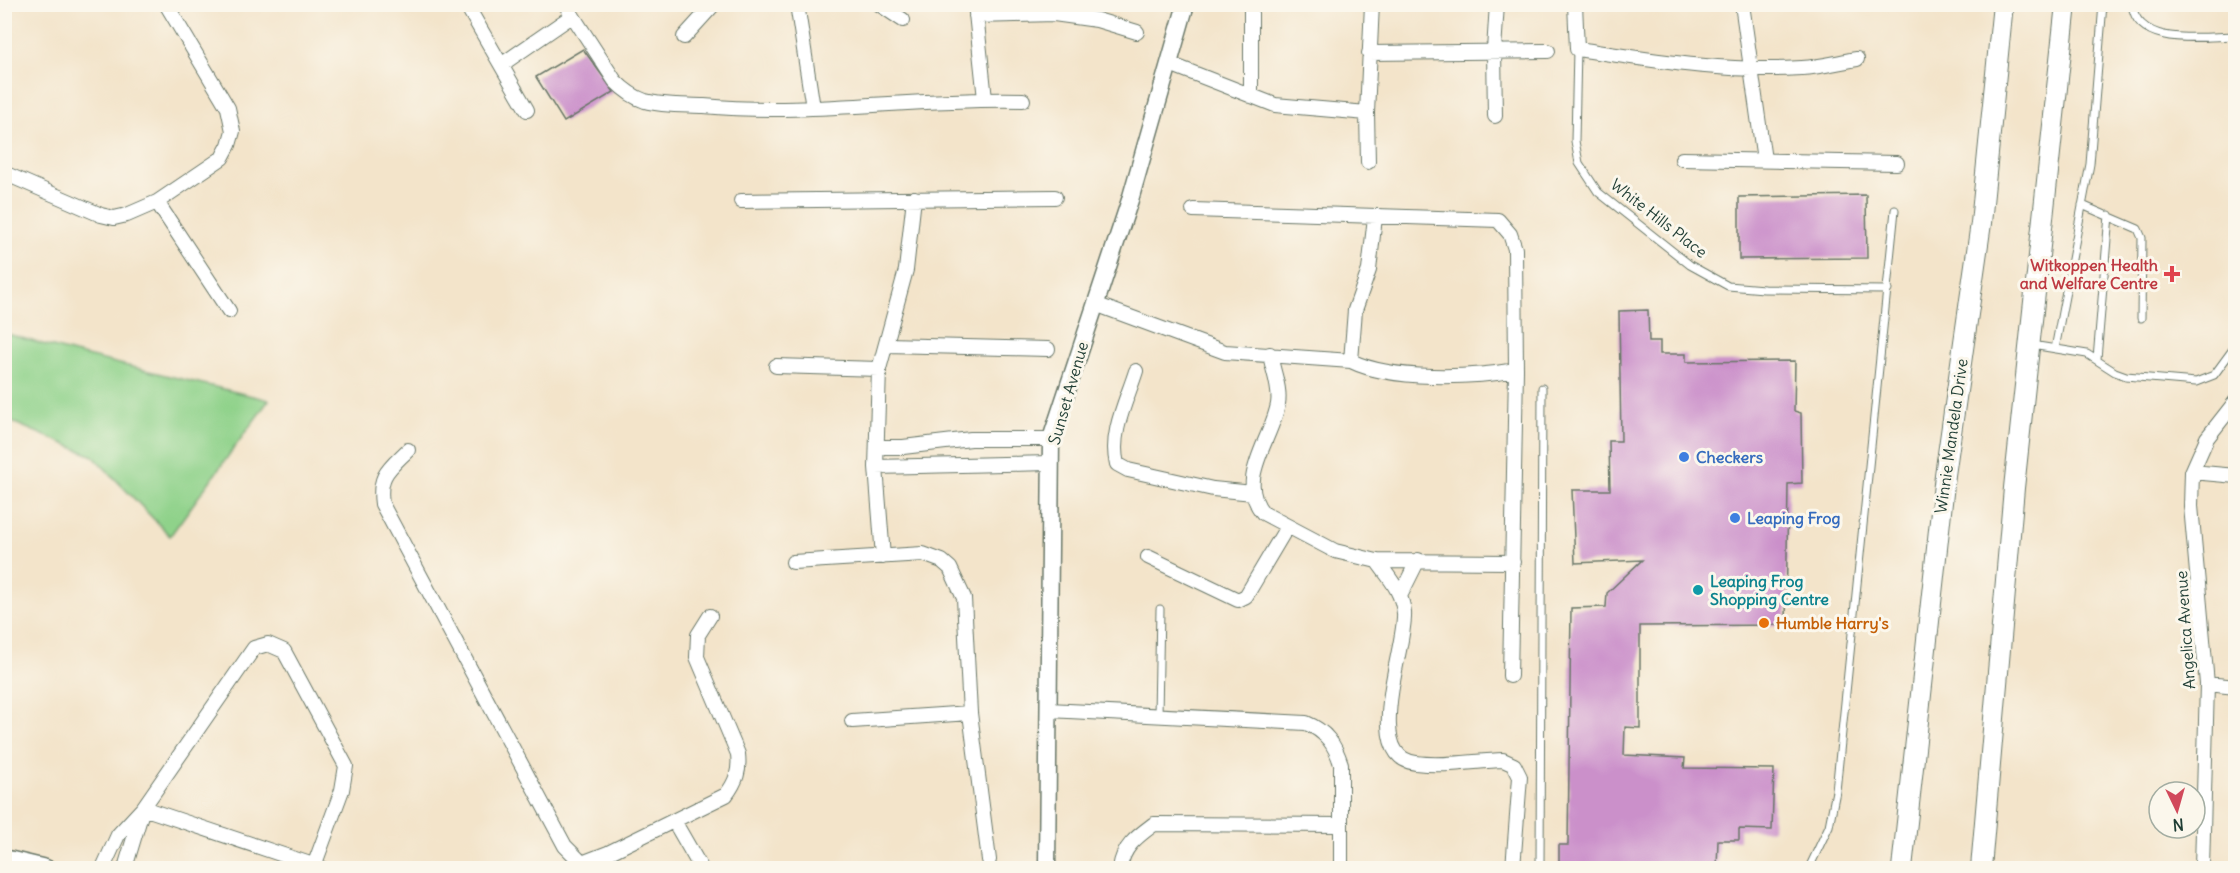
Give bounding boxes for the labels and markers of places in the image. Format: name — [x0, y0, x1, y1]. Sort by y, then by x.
place label: Witkoppen Health and Welfare Centre — [2020, 255, 2158, 293]
marker: Witkoppen Health and Welfare Centre — [2163, 265, 2181, 283]
place label: Checkers — [1696, 447, 1763, 467]
marker: Checkers — [1677, 450, 1691, 464]
place label: Leaping Frog — [1747, 508, 1840, 529]
marker: Leaping Frog — [1728, 511, 1742, 525]
place label: Leaping Frog Shopping Centre — [1710, 571, 1829, 610]
marker: Leaping Frog Shopping Centre — [1691, 583, 1705, 597]
place label: Humble Harry's — [1776, 613, 1889, 634]
marker: Humble Harry's — [1757, 616, 1771, 630]

